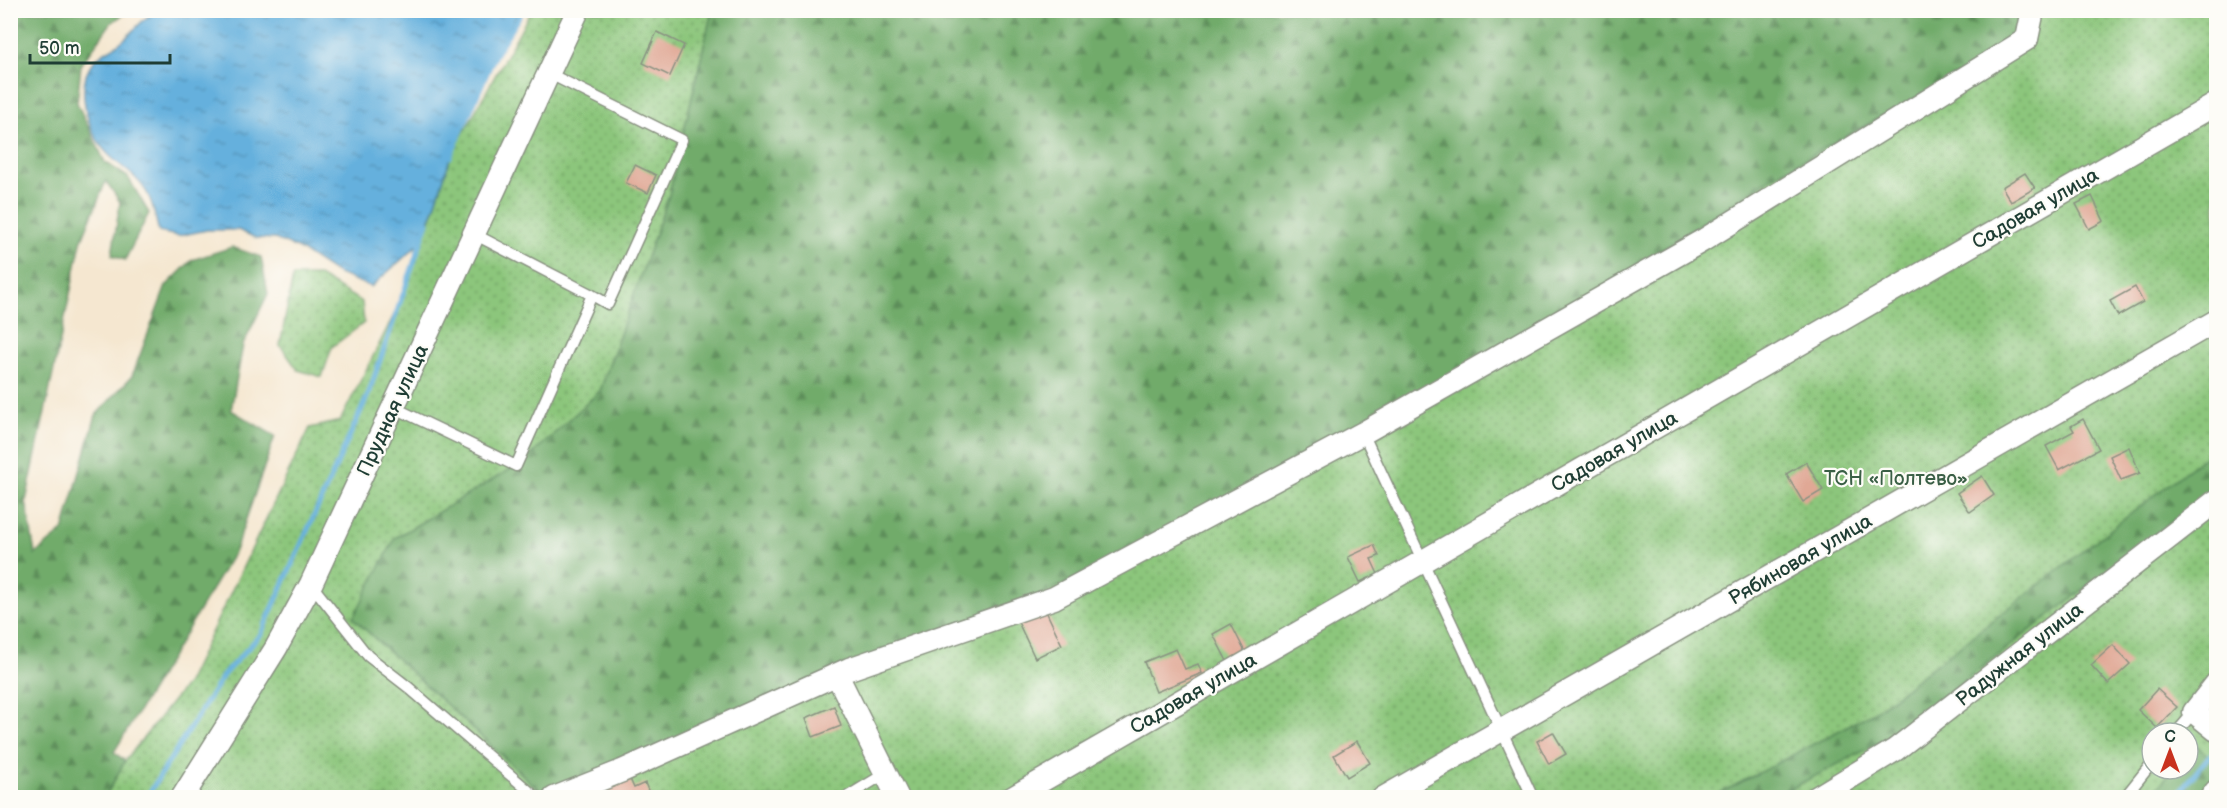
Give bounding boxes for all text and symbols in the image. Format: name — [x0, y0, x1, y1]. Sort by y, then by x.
scale bar — [30, 27, 170, 65]
text: 50 m — [39, 38, 80, 59]
street label: Садовая улица — [1968, 163, 2103, 255]
street label: Прудная улица — [352, 341, 434, 480]
street label: Садовая улица — [1547, 406, 1682, 498]
park label: ТСН «Полтево» — [1824, 467, 1968, 491]
street label: Рябиновая улица — [1724, 509, 1877, 611]
street label: Радужная улица — [1951, 598, 2088, 712]
street label: Садовая улица — [1126, 648, 1261, 740]
north arrow — [2140, 721, 2200, 781]
text: С — [2164, 728, 2176, 747]

